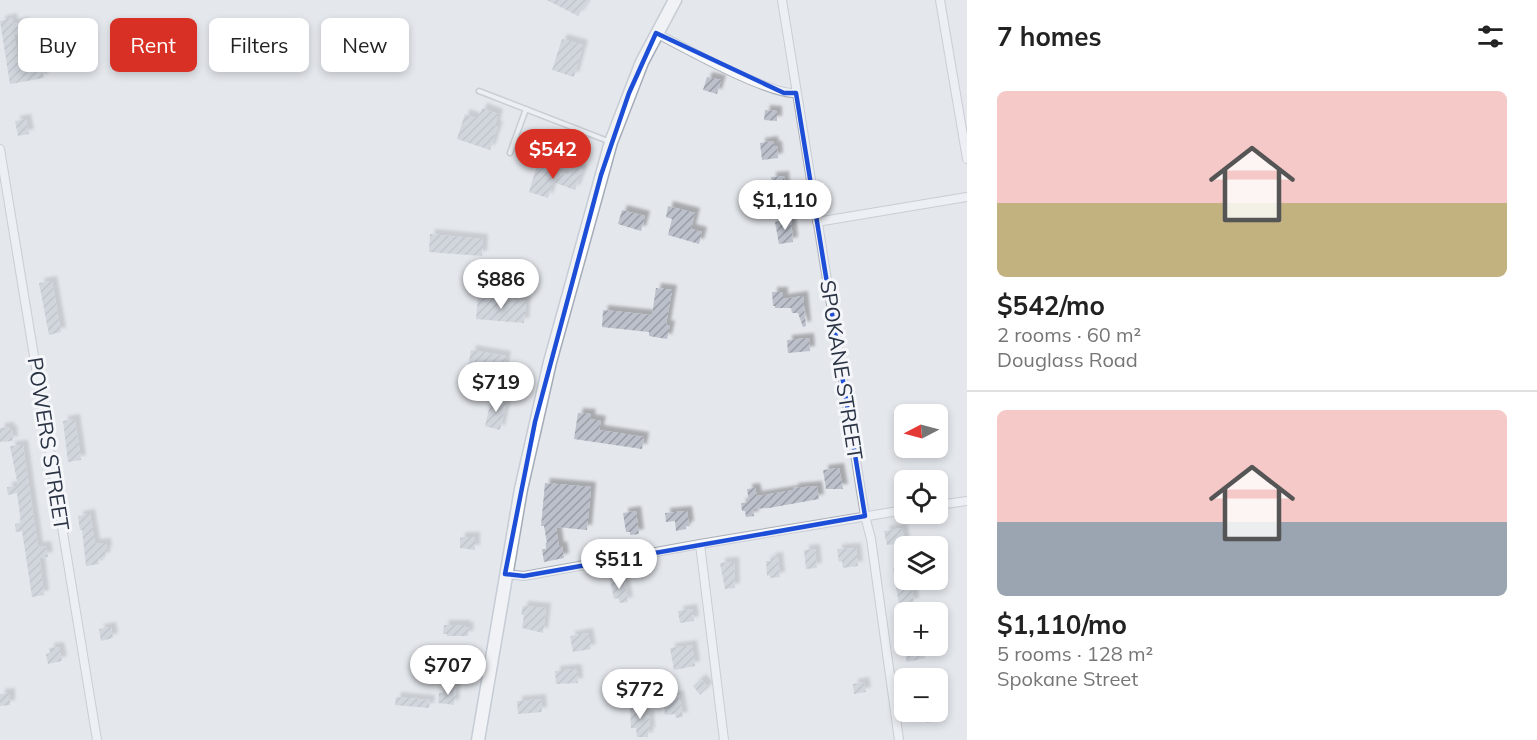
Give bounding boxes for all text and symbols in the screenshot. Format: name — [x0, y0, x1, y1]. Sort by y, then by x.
chip: Buy — [18, 18, 98, 72]
chip: Rent — [110, 18, 197, 72]
chip: Filters — [209, 18, 309, 72]
chip: New — [321, 18, 409, 72]
text: 7 homes — [997, 20, 1101, 53]
icon: filters — [1474, 20, 1507, 53]
pin: $542 — [517, 129, 589, 180]
icon: home — [1198, 130, 1306, 238]
text: $542 — [529, 136, 577, 161]
pin: $1,110 — [736, 180, 834, 231]
text: $1,110 — [753, 187, 817, 212]
pin: $886 — [465, 259, 537, 310]
text: $886 — [477, 266, 525, 291]
street label: SPOKANE STREET — [815, 278, 869, 462]
text: $542/mo — [997, 289, 1105, 322]
text: 2 rooms · 60 m² — [997, 322, 1141, 347]
text: Douglass Road — [997, 347, 1138, 372]
street label: POWERS STREET — [22, 355, 76, 533]
pin: $719 — [460, 362, 532, 413]
text: $719 — [472, 369, 520, 394]
north arrow — [894, 404, 948, 458]
map controls — [894, 404, 948, 722]
icon: home — [1198, 449, 1306, 557]
button: locate — [894, 470, 948, 524]
button: layers — [894, 536, 948, 590]
pin: $511 — [583, 539, 655, 590]
text: $511 — [595, 546, 643, 571]
button: + — [894, 602, 948, 656]
text: $1,110/mo — [997, 608, 1127, 641]
text: 5 rooms · 128 m² — [997, 641, 1153, 666]
pin: $707 — [412, 645, 484, 696]
text: $707 — [424, 652, 472, 677]
text: Spokane Street — [997, 666, 1138, 691]
button: − — [894, 668, 948, 722]
pin: $772 — [604, 669, 676, 720]
text: $772 — [616, 676, 664, 701]

